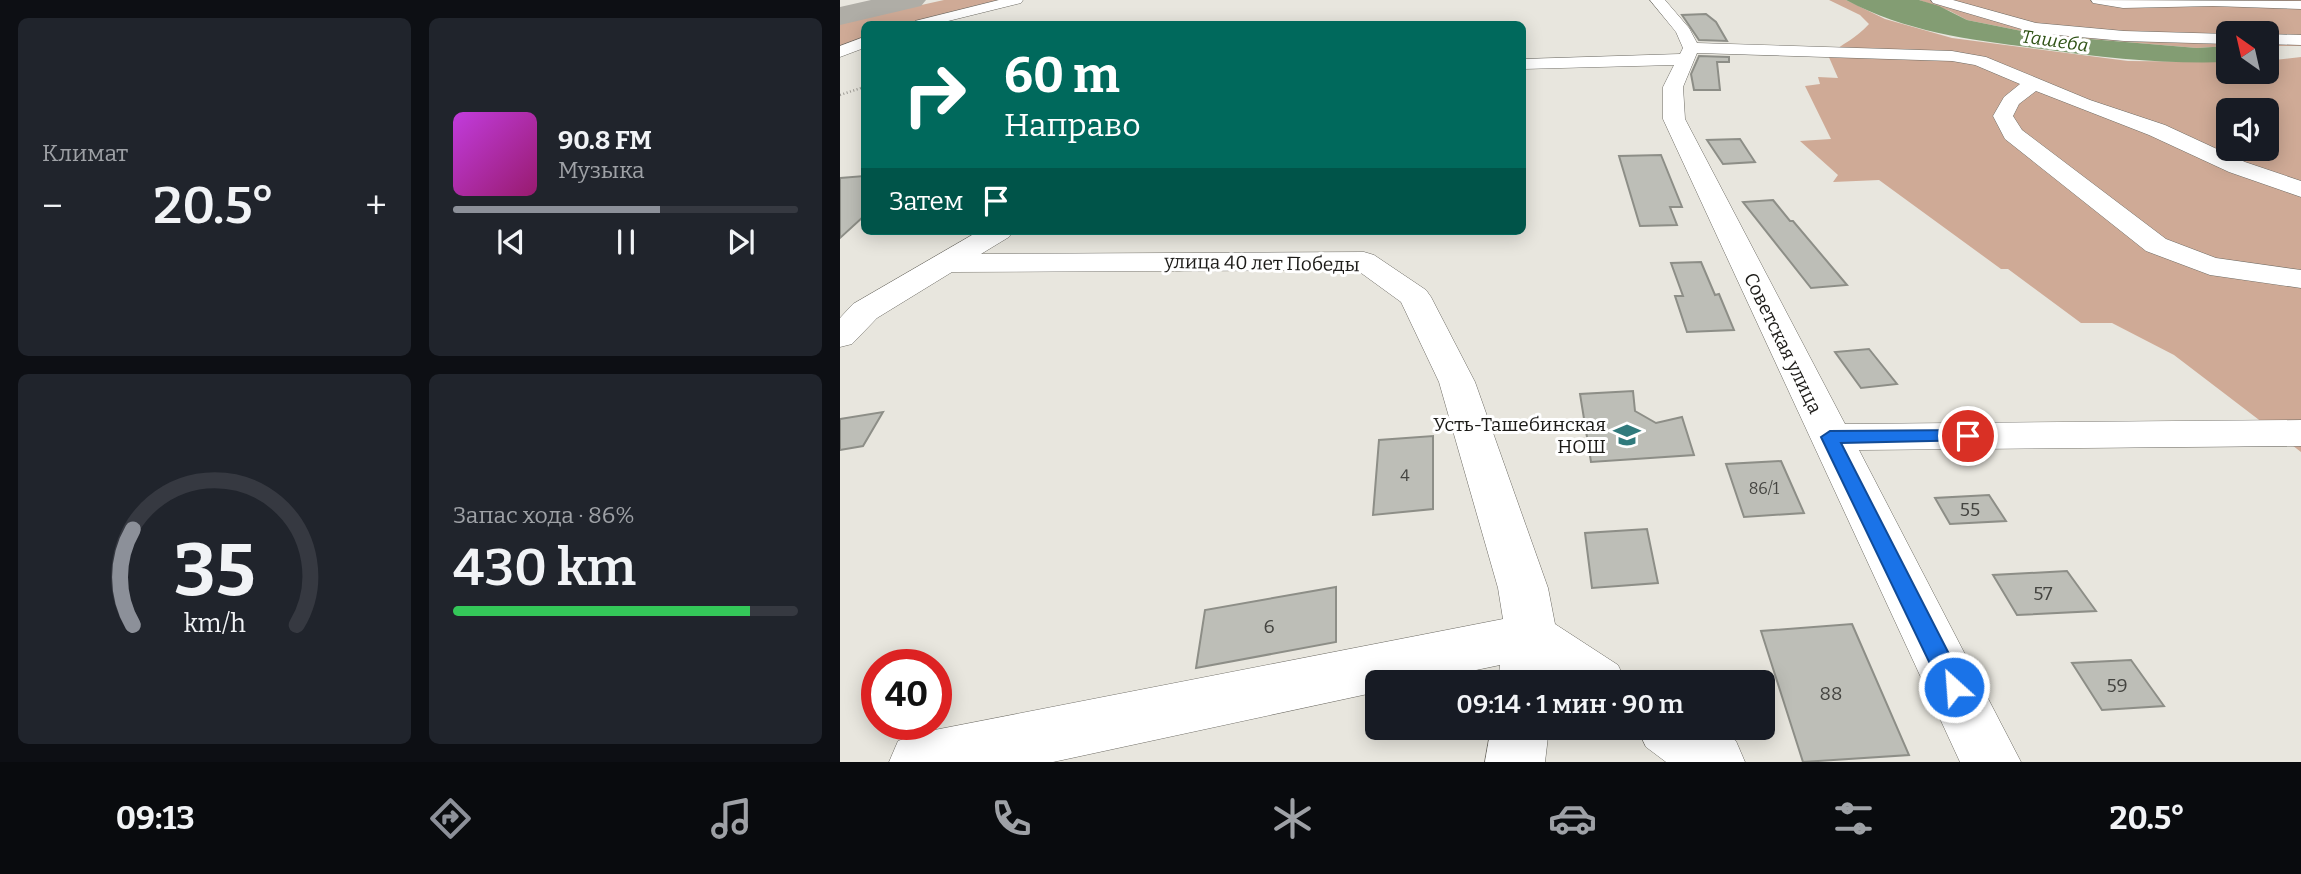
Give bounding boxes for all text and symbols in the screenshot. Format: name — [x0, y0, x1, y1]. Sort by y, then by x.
north arrow — [2216, 21, 2278, 84]
map controls — [2216, 21, 2279, 161]
water label: Ташеба — [2020, 25, 2090, 57]
text: 60 m — [1004, 46, 1120, 105]
icon: right — [889, 49, 980, 140]
button: sound — [2216, 98, 2279, 161]
text: Направо — [1004, 106, 1141, 144]
text: 90.8 FM — [558, 125, 652, 156]
text: Климат — [42, 139, 128, 167]
text: Музыка — [558, 156, 645, 184]
text: 20.5° — [153, 174, 275, 237]
icon: arrive — [977, 182, 1015, 220]
text: − — [42, 183, 63, 229]
text: + — [365, 183, 387, 229]
text: Затем — [889, 186, 963, 217]
icon: previous — [492, 223, 530, 261]
icon: pause — [607, 223, 645, 261]
icon: next — [722, 223, 760, 261]
street label: улица 40 лет Победы — [1163, 250, 1360, 276]
street label: Советская улица — [1739, 269, 1827, 418]
pin — [1938, 406, 1998, 466]
place label: Усть-Ташебинская НОШ — [1433, 413, 1606, 458]
icon: arrive — [1949, 417, 1987, 455]
school or university icon: Усть-Ташебинская НОШ — [1612, 420, 1642, 450]
house number: 4 — [1400, 466, 1410, 485]
house number: 86/1 — [1749, 479, 1780, 498]
house number: 55 — [1960, 498, 1980, 521]
text: Запас хода · 86% — [453, 501, 635, 529]
text: 35 — [174, 527, 255, 614]
text: 430 km — [453, 536, 636, 599]
house number: 57 — [2033, 582, 2053, 605]
text: km/h — [184, 609, 246, 639]
house number: 6 — [1263, 615, 1275, 638]
speed limit sign: 40 — [861, 649, 952, 740]
position arrow — [1917, 650, 1991, 724]
house number: 59 — [2106, 674, 2128, 697]
house number: 88 — [1820, 682, 1842, 705]
text: 09:14 · 1 мин · 90 m — [1456, 689, 1684, 720]
icon: directions — [426, 794, 475, 843]
icon: music — [707, 794, 756, 843]
icon: phone — [987, 794, 1036, 843]
icon: climate — [1268, 794, 1317, 843]
icon: car — [1548, 794, 1597, 843]
icon: filters — [1829, 794, 1878, 843]
text: 09:13 — [116, 799, 195, 837]
text: 20.5° — [2110, 799, 2185, 837]

